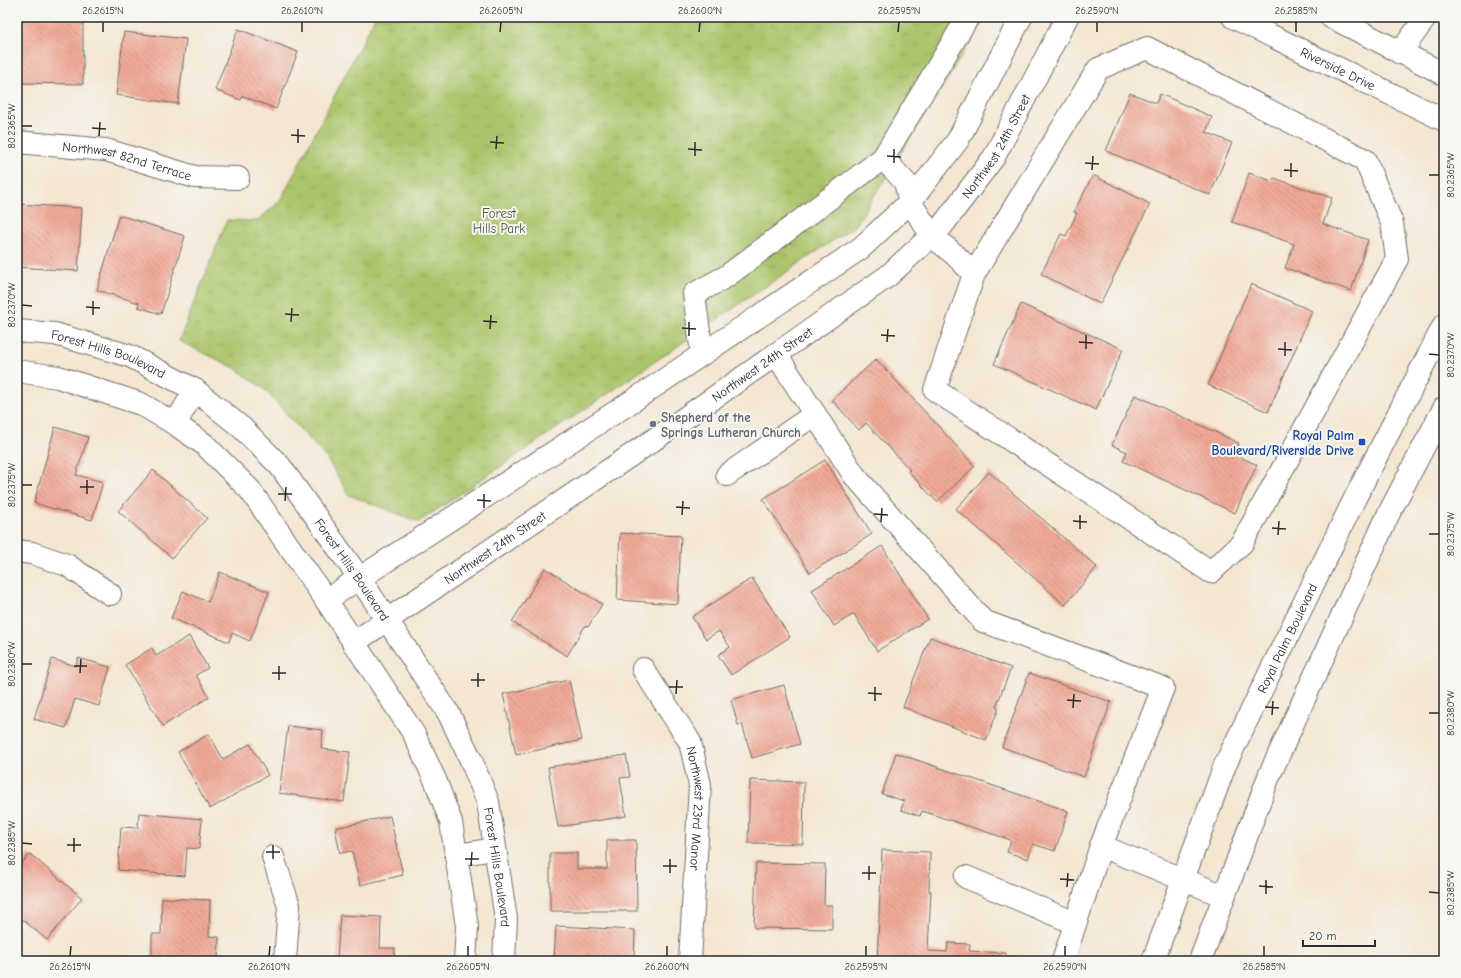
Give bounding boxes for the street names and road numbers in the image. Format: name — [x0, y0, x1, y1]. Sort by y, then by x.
street label: Riverside Drive — [1298, 44, 1378, 94]
street label: Northwest 24th Street — [959, 91, 1034, 201]
street label: Northwest 82nd Terrace — [62, 139, 194, 184]
street label: Northwest 24th Street — [709, 323, 817, 405]
street label: Forest Hills Boulevard — [51, 327, 168, 381]
street label: Northwest 24th Street — [441, 507, 550, 587]
street label: Forest Hills Boulevard — [311, 516, 392, 624]
street label: Royal Palm Boulevard — [1254, 581, 1320, 695]
street label: Northwest 23rd Manor — [683, 745, 707, 872]
street label: Forest Hills Boulevard — [481, 806, 513, 927]

